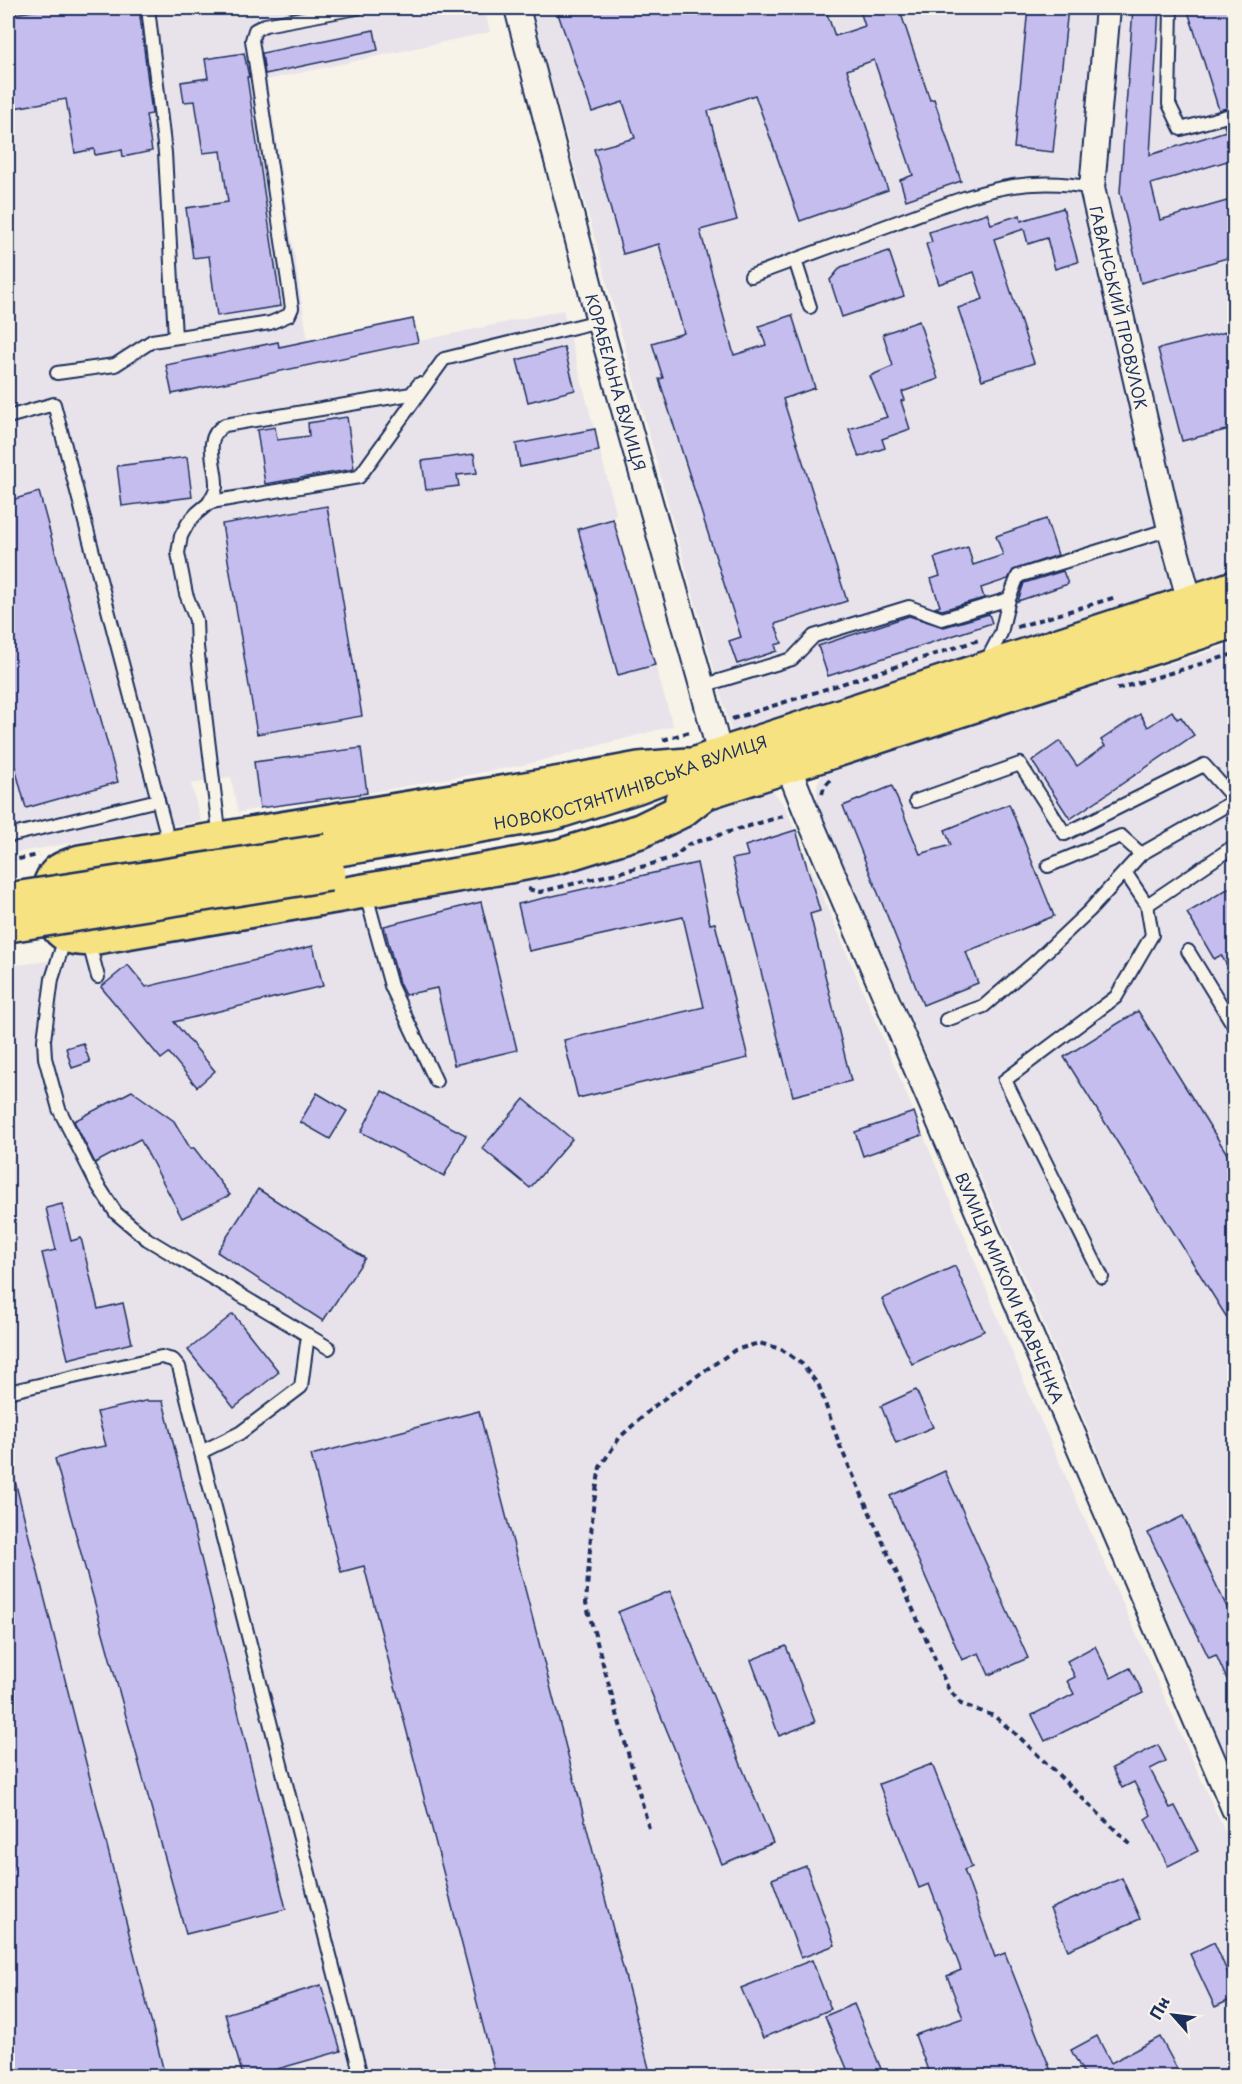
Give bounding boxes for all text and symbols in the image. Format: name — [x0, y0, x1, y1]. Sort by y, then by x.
street label: ГАВАНСЬКИЙ ПРОВУЛОК — [1084, 203, 1154, 411]
street label: КОРАБЕЛЬНА ВУЛИЦЯ — [580, 291, 653, 473]
street label: НОВОКОСТЯНТИНІВСЬКА ВУЛИЦЯ — [492, 729, 770, 835]
street label: ВУЛИЦЯ МИКОЛИ КРАВЧЕНКА — [950, 1168, 1071, 1407]
north arrow — [1143, 1985, 1203, 2045]
text: Пн — [1143, 1992, 1175, 2023]

